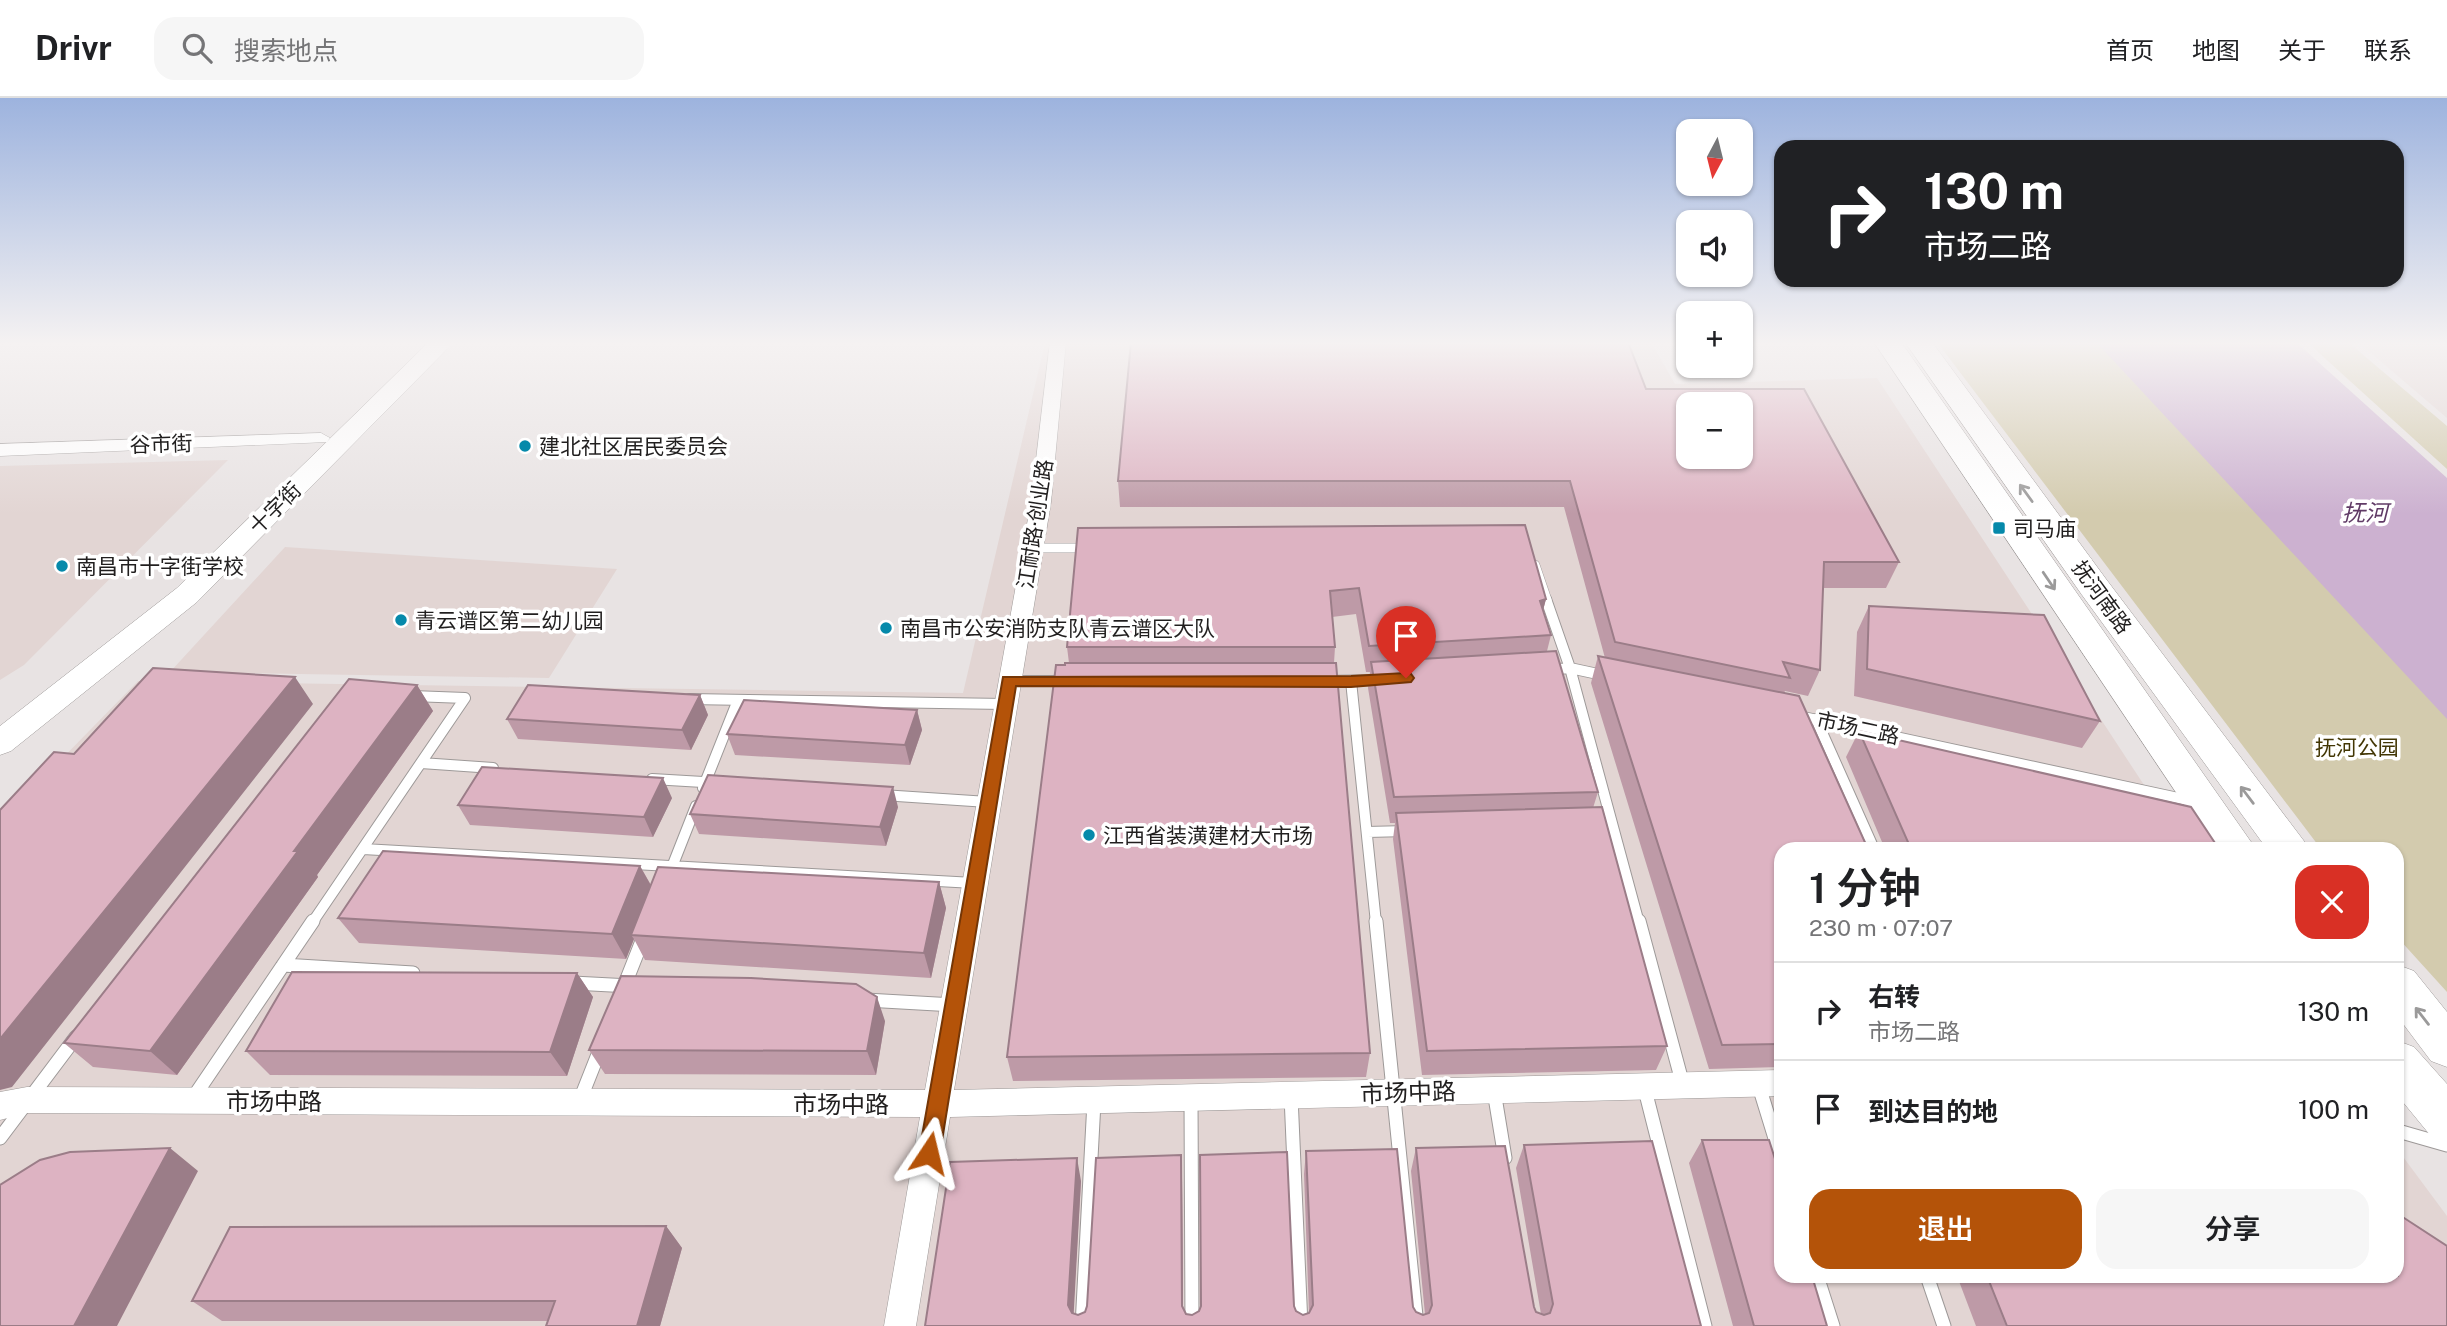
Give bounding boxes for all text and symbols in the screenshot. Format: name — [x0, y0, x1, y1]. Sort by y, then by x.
search box — [154, 17, 644, 80]
text: Drivr — [35, 29, 112, 67]
icon: search — [178, 29, 216, 67]
text: 搜索地点 — [234, 35, 338, 66]
text: 首页 — [2106, 36, 2154, 64]
text: 地图 — [2192, 36, 2240, 64]
text: 关于 — [2278, 36, 2326, 64]
text: 联系 — [2364, 36, 2412, 64]
north arrow — [1676, 119, 1754, 196]
map controls — [1676, 119, 1753, 469]
text: 130 m — [1924, 162, 2064, 220]
icon: right — [1809, 168, 1900, 259]
button: sound — [1676, 210, 1753, 287]
text: 市场二路 — [1924, 228, 2052, 265]
button: + — [1676, 301, 1753, 378]
button: − — [1676, 392, 1753, 469]
street label: 谷市街 — [129, 430, 193, 458]
place label: 建北社区居民委员会 — [539, 434, 728, 459]
marker: 建北社区居民委员会 — [517, 438, 533, 454]
street label: 江耐路·创业路 — [1012, 457, 1058, 591]
street label: 十字街 — [244, 477, 306, 539]
one-way arrow — [2019, 484, 2033, 503]
water label: 抚河 — [2342, 499, 2392, 526]
place label: 司马庙 — [2013, 516, 2076, 541]
marker: 司马庙 — [1991, 520, 2007, 536]
place label: 南昌市十字街学校 — [76, 554, 244, 579]
street label: 抚河南路 — [2067, 556, 2137, 638]
marker: 南昌市十字街学校 — [54, 558, 70, 574]
one-way arrow — [2042, 571, 2056, 590]
pin — [1376, 606, 1436, 678]
place label: 青云谱区第二幼儿园 — [415, 608, 604, 633]
marker: 青云谱区第二幼儿园 — [393, 612, 409, 628]
place label: 南昌市公安消防支队青云谱区大队 — [900, 616, 1215, 641]
icon: arrive — [1387, 617, 1425, 655]
marker: 南昌市公安消防支队青云谱区大队 — [878, 620, 894, 636]
street label: 市场二路 — [1814, 707, 1902, 749]
park label: 抚河公园 — [2315, 735, 2399, 760]
one-way arrow — [2240, 786, 2255, 805]
place label: 江西省装潢建材大市场 — [1103, 823, 1313, 848]
marker: 江西省装潢建材大市场 — [1081, 827, 1097, 843]
text: 1 分钟 — [1809, 863, 1920, 912]
button: close — [2295, 865, 2369, 939]
text: 230 m · 07:07 — [1809, 914, 1953, 941]
text: 右转 — [1868, 981, 1920, 1012]
icon: right — [1809, 992, 1847, 1030]
text: 130 m — [2297, 996, 2369, 1027]
one-way arrow — [2415, 1007, 2430, 1025]
text: 市场二路 — [1868, 1018, 1960, 1045]
street label: 市场中路 — [1360, 1076, 1456, 1108]
street label: 市场中路 — [226, 1087, 322, 1115]
street label: 市场中路 — [793, 1090, 889, 1118]
icon: arrive — [1809, 1090, 1847, 1128]
text: 100 m — [2298, 1094, 2369, 1125]
text: 到达目的地 — [1868, 1096, 1998, 1127]
position arrow — [892, 1116, 966, 1190]
button: 退出 — [1809, 1189, 2082, 1269]
button: 分享 — [2096, 1189, 2369, 1269]

